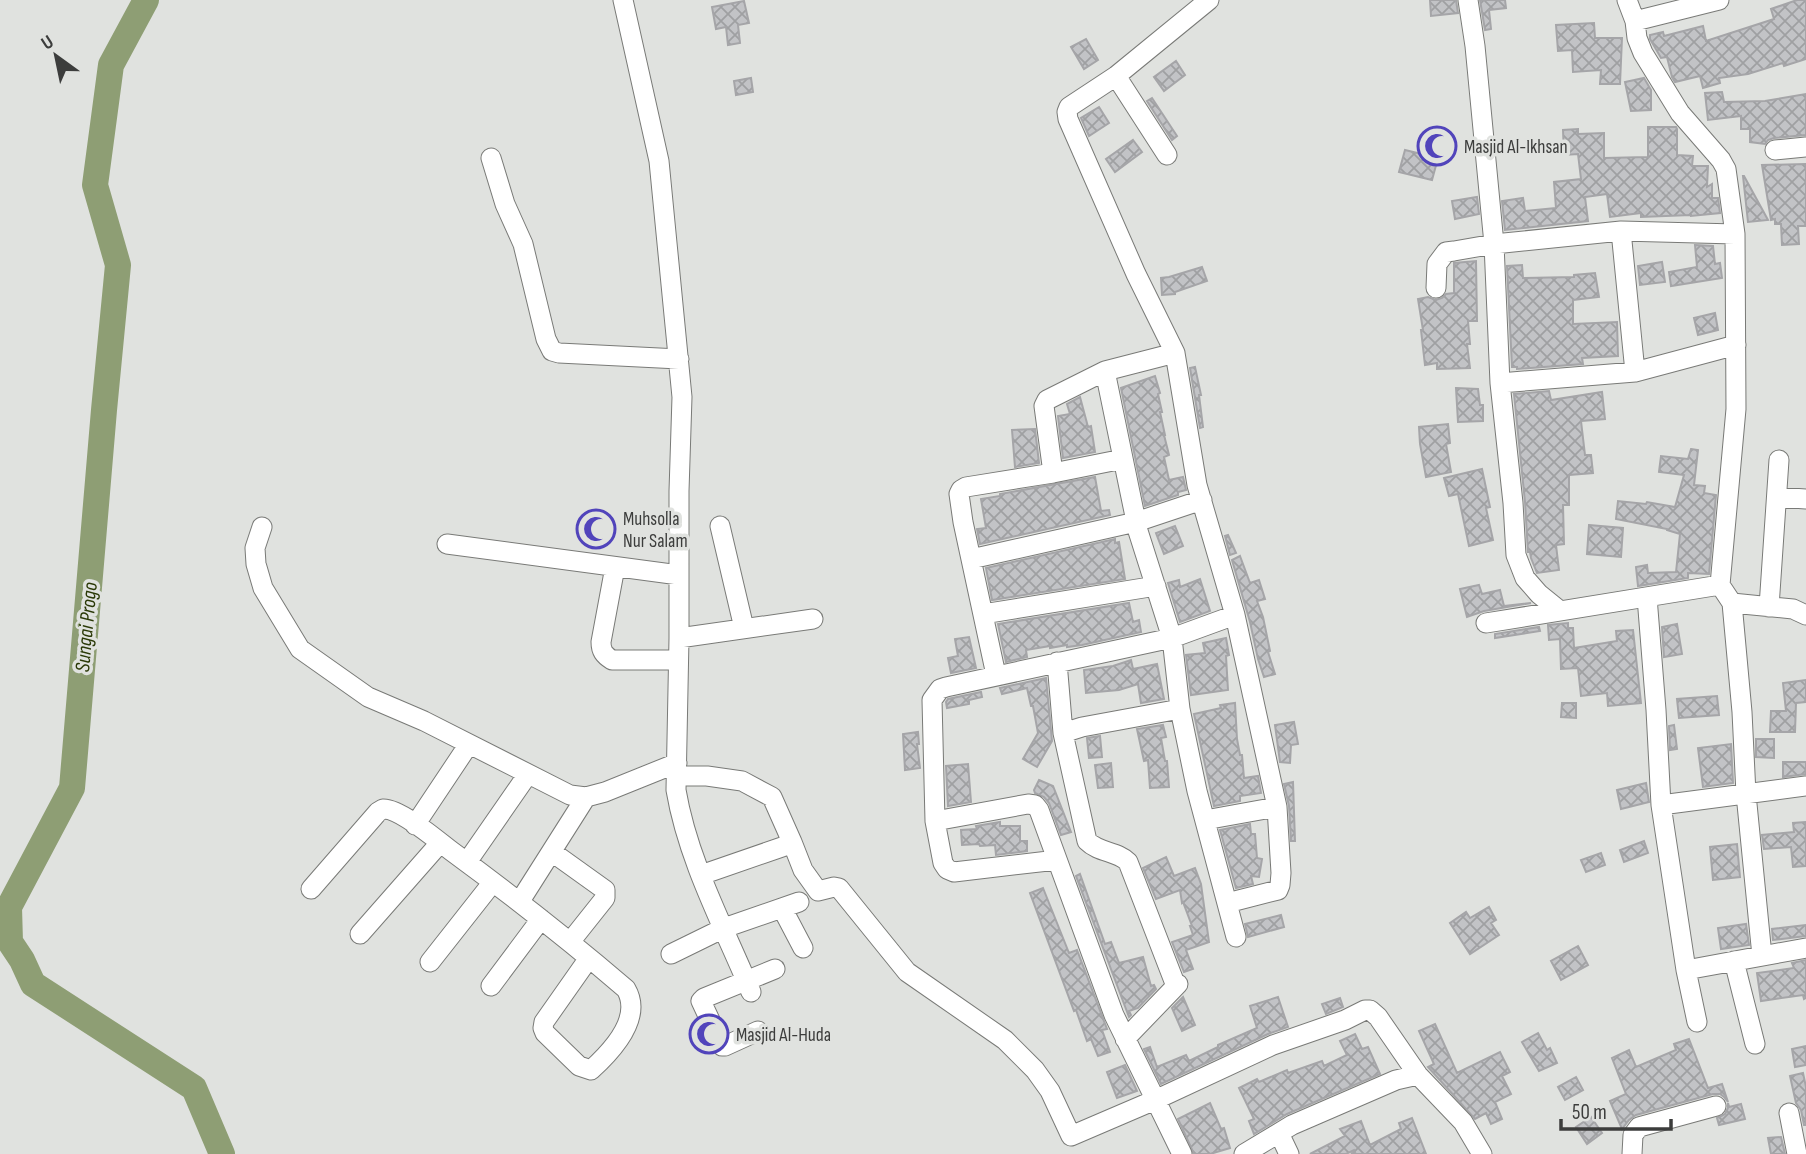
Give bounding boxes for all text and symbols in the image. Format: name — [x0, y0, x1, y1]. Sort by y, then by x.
north arrow — [21, 21, 91, 91]
text: U — [37, 31, 58, 55]
mosque icon: Masjid Al-Ikhsan — [1416, 125, 1458, 167]
place label: Masjid Al-Ikhsan — [1464, 136, 1568, 159]
mosque icon: Muhsolla Nur Salam — [575, 508, 617, 550]
place label: Muhsolla Nur Salam — [623, 508, 688, 553]
water label: Sungai Progo — [70, 581, 103, 673]
mosque icon: Masjid Al-Huda — [688, 1013, 730, 1055]
place label: Masjid Al-Huda — [736, 1024, 831, 1047]
scale bar — [1561, 1088, 1671, 1132]
text: 50 m — [1572, 1100, 1607, 1125]

